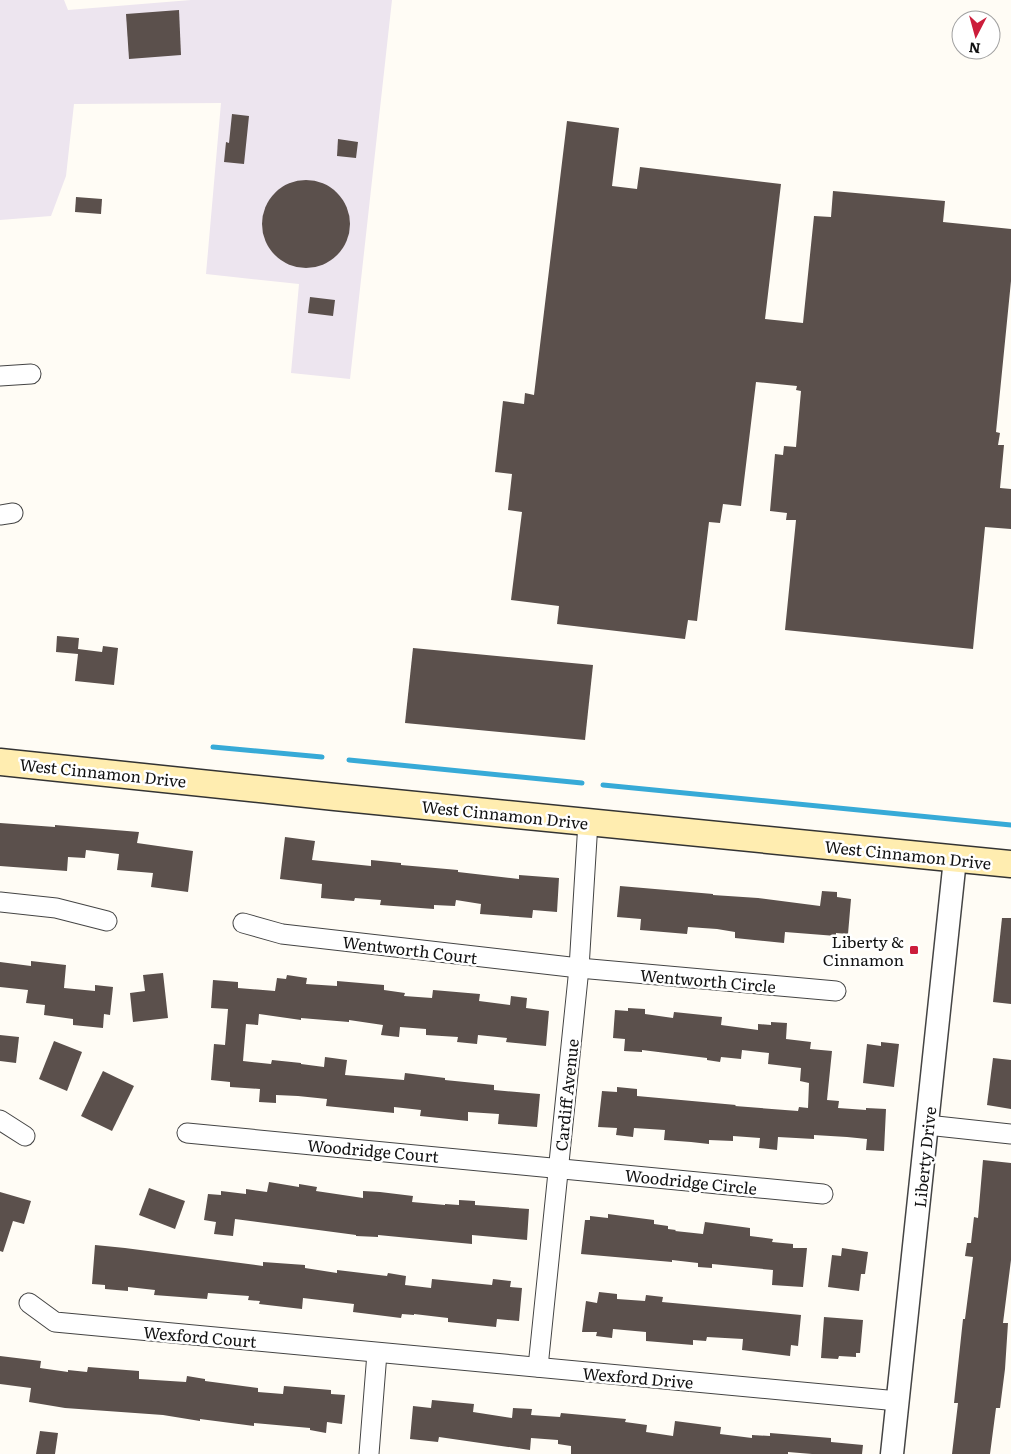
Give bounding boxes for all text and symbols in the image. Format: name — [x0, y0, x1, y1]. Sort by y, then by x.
north arrow — [951, 10, 1001, 60]
text: N — [967, 38, 981, 59]
street label: West Cinnamon Drive — [19, 751, 187, 793]
street label: West Cinnamon Drive — [421, 793, 589, 835]
street label: West Cinnamon Drive — [824, 833, 992, 875]
street label: Wentworth Court — [341, 929, 479, 969]
place label: Liberty & Cinnamon — [823, 929, 904, 971]
marker: Liberty & Cinnamon — [908, 944, 920, 956]
street label: Wentworth Circle — [639, 962, 777, 998]
street label: Cardiff Avenue — [548, 1038, 584, 1152]
street label: Liberty Drive — [907, 1105, 941, 1209]
street label: Woodridge Court — [306, 1132, 440, 1168]
street label: Woodridge Circle — [624, 1162, 758, 1200]
street label: Wexford Court — [142, 1319, 258, 1353]
street label: Wexford Drive — [582, 1360, 694, 1394]

